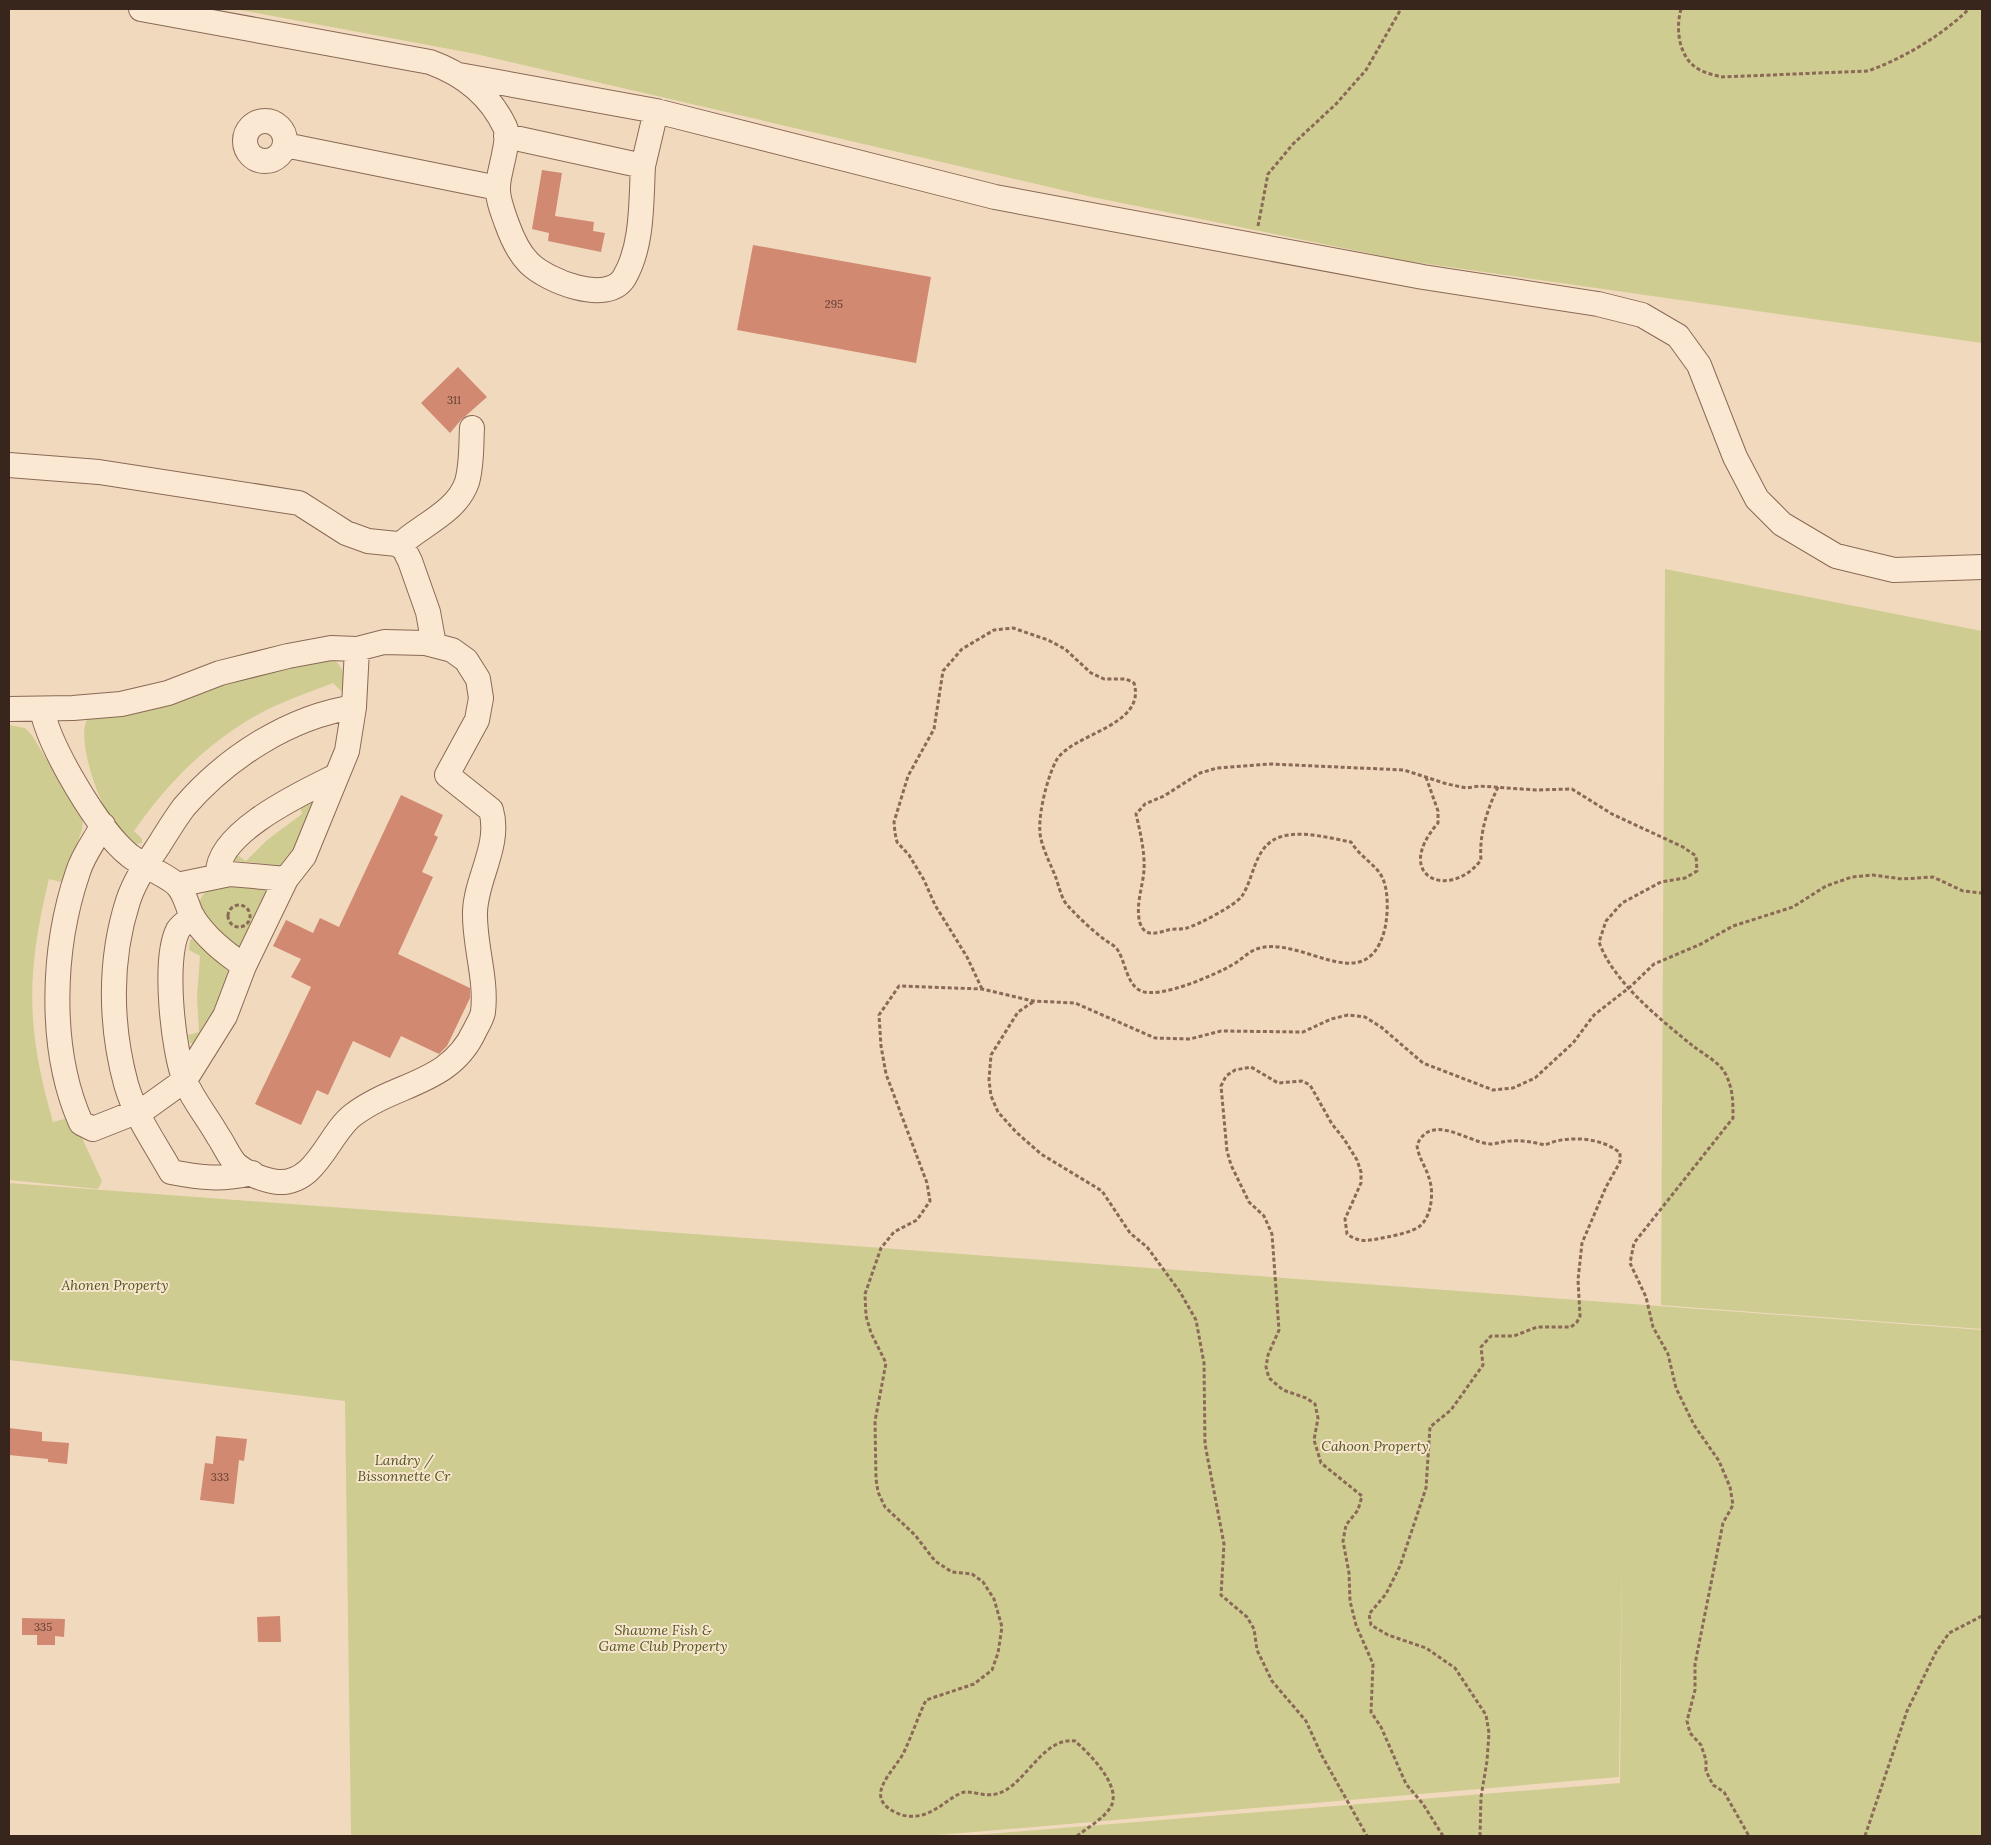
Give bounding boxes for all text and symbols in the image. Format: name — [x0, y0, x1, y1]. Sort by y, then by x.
house number: 295 — [825, 297, 843, 311]
house number: 311 — [447, 393, 461, 407]
park label: Ahonen Property — [61, 1276, 168, 1294]
park label: Cahoon Property — [1321, 1437, 1429, 1455]
park label: Landry / Bissonnette Cr — [358, 1451, 451, 1485]
house number: 333 — [211, 1470, 229, 1484]
house number: 335 — [34, 1620, 52, 1634]
park label: Shawme Fish & Game Club Property — [599, 1621, 727, 1655]

